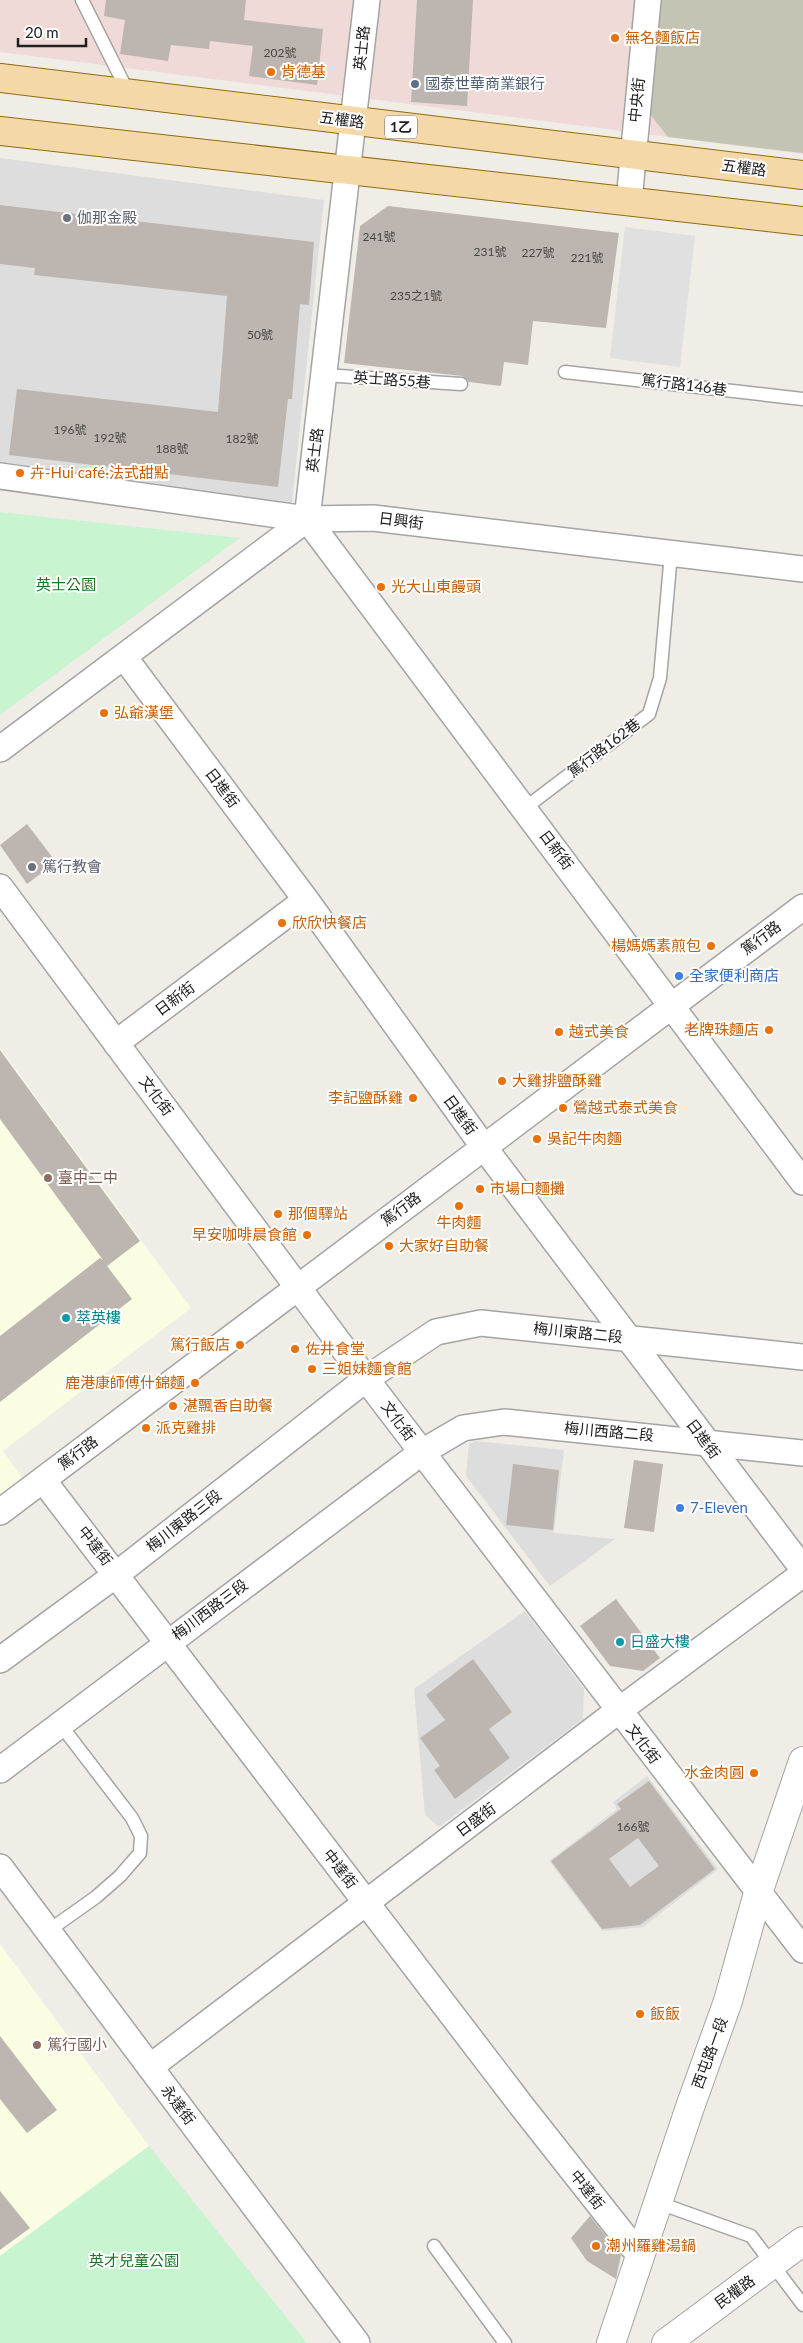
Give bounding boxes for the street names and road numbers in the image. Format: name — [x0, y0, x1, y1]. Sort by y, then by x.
street label: 英士路 — [350, 25, 372, 71]
street label: 中央街 — [625, 77, 647, 123]
street label: 五權路 — [319, 107, 366, 131]
road number: 1乙 — [385, 115, 417, 138]
street label: 五權路 — [721, 155, 768, 179]
street label: 英士路55巷 — [353, 367, 431, 391]
street label: 篤行路146巷 — [640, 370, 728, 398]
street label: 英士路 — [302, 426, 326, 473]
street label: 日興街 — [378, 508, 425, 532]
street label: 篤行路162巷 — [564, 714, 643, 780]
street label: 日進街 — [202, 764, 244, 811]
street label: 日新街 — [536, 826, 578, 873]
street label: 篤行路 — [737, 916, 784, 958]
street label: 日新街 — [151, 977, 198, 1019]
street label: 文化街 — [136, 1072, 178, 1119]
street label: 日進街 — [440, 1091, 481, 1138]
street label: 篤行路 — [377, 1187, 424, 1229]
street label: 梅川東路二段 — [532, 1318, 624, 1346]
street label: 文化街 — [378, 1397, 420, 1444]
street label: 日進街 — [683, 1415, 725, 1462]
street label: 梅川西路二段 — [563, 1418, 655, 1444]
street label: 篤行路 — [54, 1431, 101, 1473]
street label: 梅川東路三段 — [142, 1485, 224, 1555]
street label: 中達街 — [75, 1522, 117, 1569]
street label: 梅川西路三段 — [168, 1575, 251, 1643]
street label: 文化街 — [623, 1720, 665, 1767]
street label: 日盛街 — [452, 1798, 499, 1840]
street label: 中達街 — [320, 1845, 362, 1892]
street label: 西屯路一段 — [688, 2014, 730, 2091]
street label: 永達街 — [158, 2081, 200, 2128]
street label: 中達街 — [567, 2166, 609, 2213]
street label: 民權路 — [711, 2271, 758, 2312]

